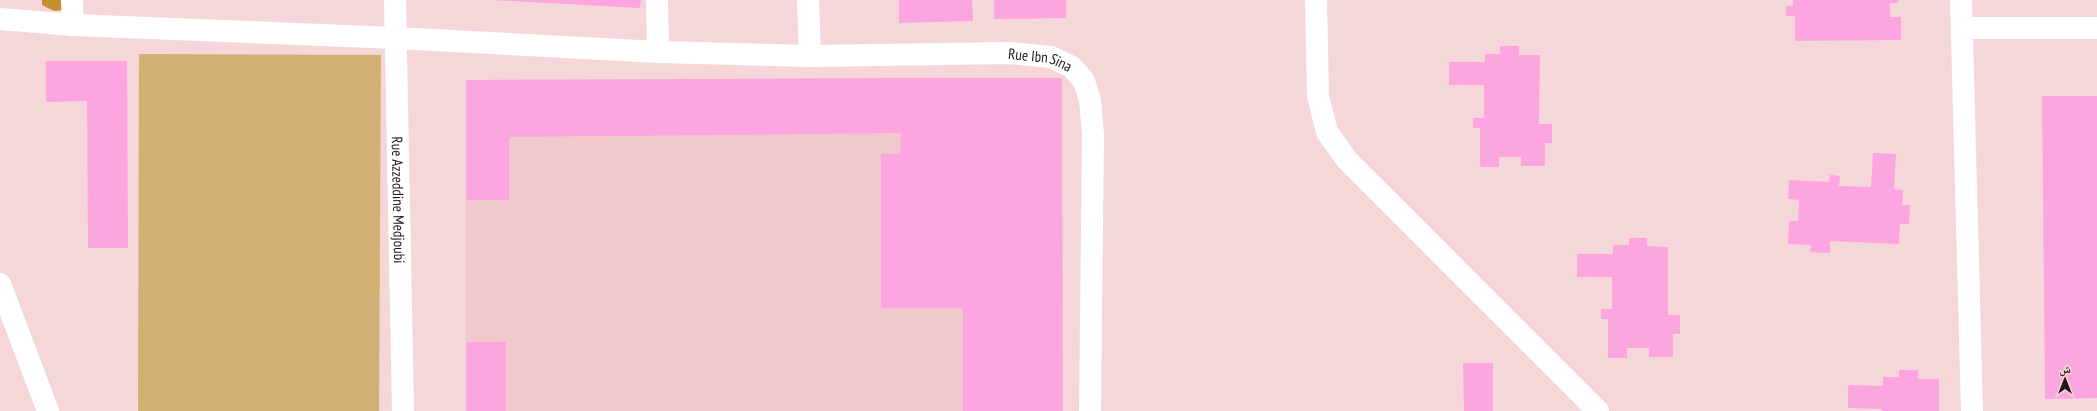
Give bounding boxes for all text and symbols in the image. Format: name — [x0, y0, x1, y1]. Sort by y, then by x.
street label: Rue Ibn Sina — [1007, 43, 1075, 75]
street label: Rue Azzeddine Medjoubi — [388, 136, 410, 264]
north arrow — [2045, 359, 2085, 399]
text: ش — [2059, 362, 2071, 377]

